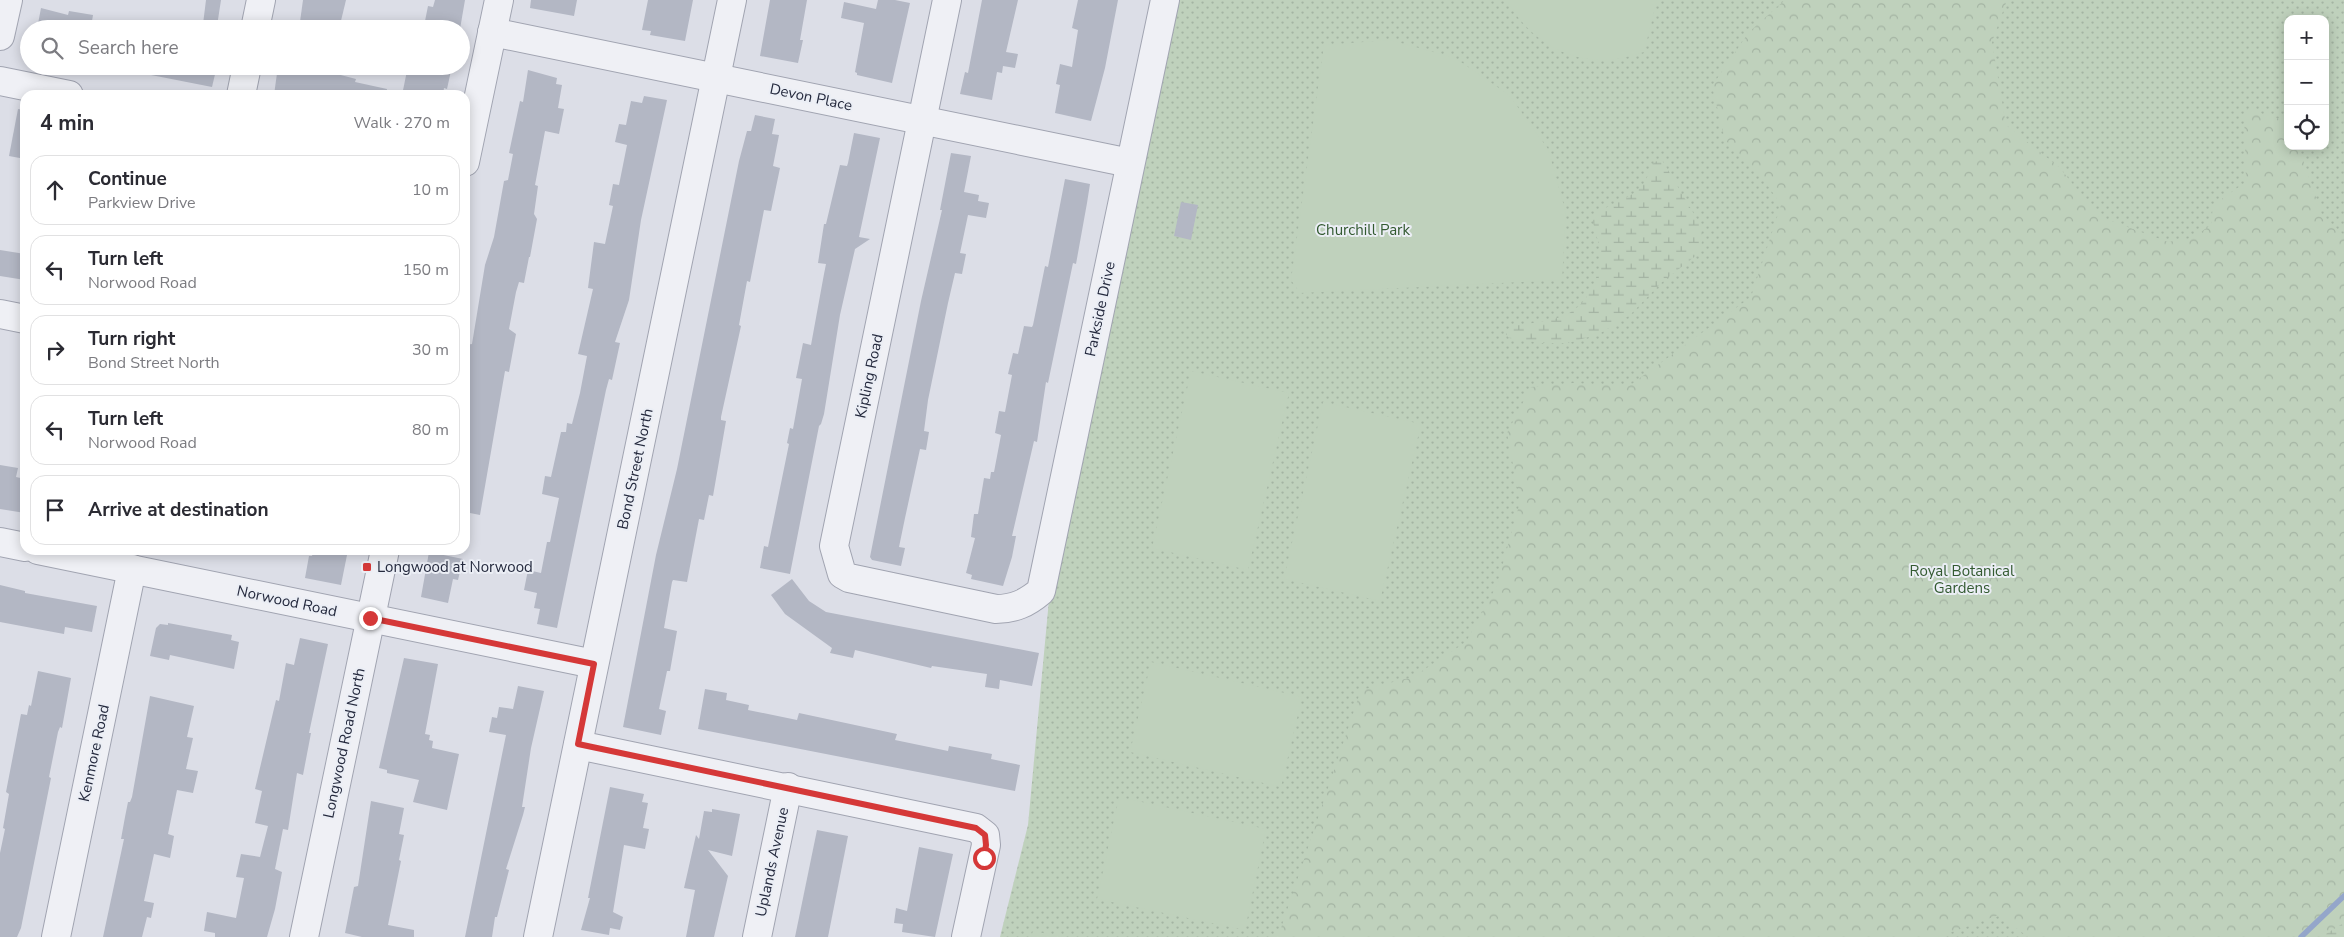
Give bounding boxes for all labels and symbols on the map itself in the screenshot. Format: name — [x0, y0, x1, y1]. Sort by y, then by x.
street label: Devon Place — [768, 78, 854, 116]
park label: Churchill Park — [1316, 220, 1410, 240]
street label: Parkside Drive — [1080, 260, 1120, 358]
street label: Kipling Road — [850, 332, 888, 420]
street label: Bond Street North — [612, 407, 658, 531]
place label: Longwood at Norwood — [377, 557, 533, 577]
marker: Longwood at Norwood — [361, 561, 373, 573]
park label: Royal Botanical Gardens — [1910, 561, 2015, 598]
street label: Norwood Road — [235, 581, 339, 621]
route end — [359, 607, 382, 630]
street label: Longwood Road North — [318, 666, 370, 820]
street label: Kenmore Road — [74, 703, 114, 803]
street label: Uplands Avenue — [751, 805, 793, 919]
route start — [973, 847, 996, 870]

